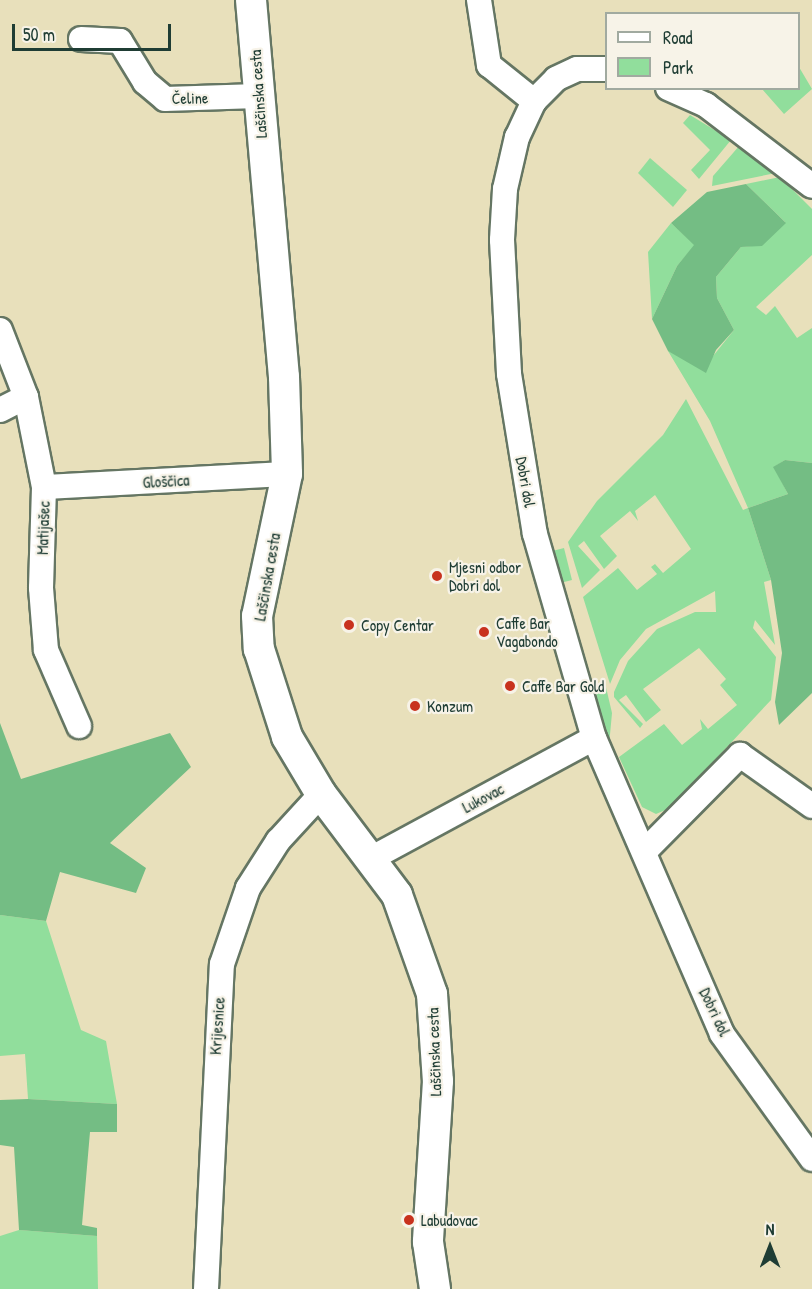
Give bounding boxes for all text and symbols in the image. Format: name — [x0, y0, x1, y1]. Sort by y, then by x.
scale bar — [15, 12, 174, 50]
legend — [605, 12, 800, 90]
text: 50 m — [23, 22, 55, 47]
text: Road — [663, 25, 693, 50]
street label: Laščinska cesta — [245, 49, 271, 139]
text: Park — [663, 55, 693, 80]
street label: Čeline — [172, 88, 208, 108]
street label: Dobri dol — [512, 455, 540, 509]
street label: Gloščica — [142, 470, 190, 492]
street label: Matijašec — [32, 501, 54, 555]
street label: Laščinska cesta — [250, 532, 284, 622]
place label: Mjesni odbor Dobri dol — [449, 557, 521, 595]
marker: Mjesni odbor Dobri dol — [430, 569, 444, 583]
place label: Caffe Bar Vagabondo — [496, 613, 558, 651]
place label: Copy Centar — [361, 615, 434, 635]
marker: Copy Centar — [342, 618, 356, 632]
marker: Caffe Bar Vagabondo — [477, 625, 491, 639]
place label: Caffe Bar Gold — [522, 676, 604, 696]
marker: Caffe Bar Gold — [503, 679, 517, 693]
place label: Konzum — [427, 696, 473, 716]
marker: Konzum — [408, 699, 422, 713]
street label: Lukovac — [459, 779, 507, 817]
street label: Dobri dol — [696, 985, 734, 1039]
street label: Krijesnice — [205, 997, 229, 1055]
street label: Laščinska cesta — [423, 1007, 445, 1097]
place label: Labudovac — [421, 1210, 478, 1230]
marker: Labudovac — [402, 1213, 416, 1227]
north arrow — [740, 1217, 800, 1277]
text: N — [766, 1218, 774, 1240]

